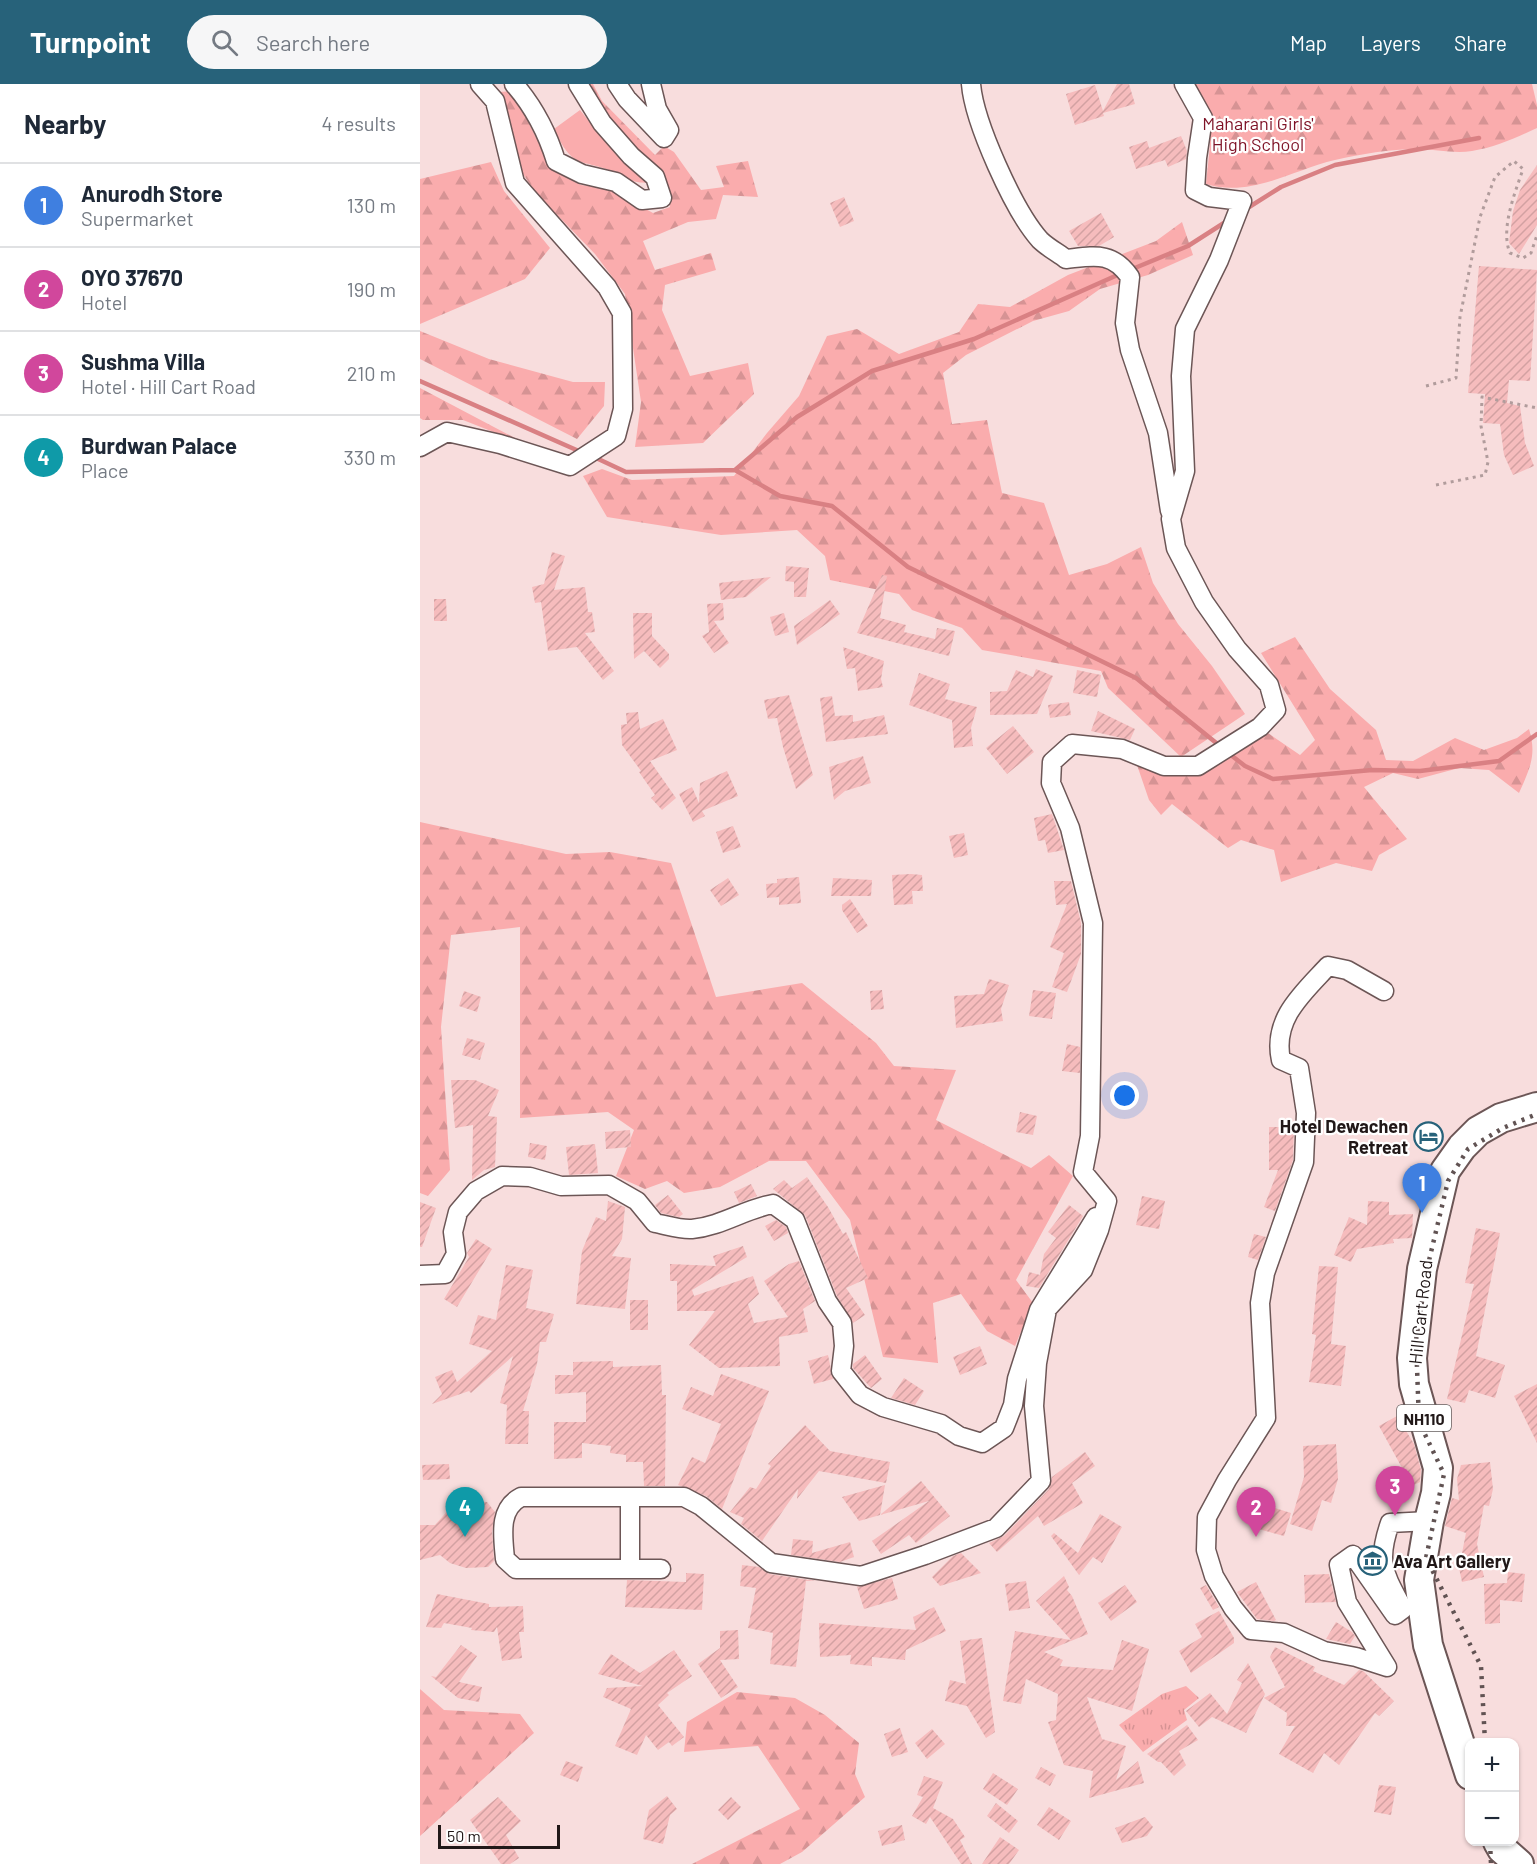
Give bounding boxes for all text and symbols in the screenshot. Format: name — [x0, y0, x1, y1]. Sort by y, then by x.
search box — [187, 15, 607, 69]
text: Turnpoint — [30, 25, 151, 59]
icon: search — [208, 26, 241, 59]
text: Search here — [256, 29, 370, 55]
text: Map — [1290, 30, 1327, 55]
text: Layers — [1360, 30, 1421, 55]
text: Share — [1454, 30, 1507, 55]
text: Nearby — [24, 108, 106, 139]
text: 4 results — [321, 111, 396, 135]
park label: Maharani Girls' High School — [1202, 112, 1314, 155]
text: Anurodh Store — [81, 180, 223, 206]
text: 1 — [40, 193, 47, 217]
text: 130 m — [347, 193, 396, 217]
text: Supermarket — [81, 206, 194, 230]
text: OYO 37670 — [81, 264, 183, 290]
text: 2 — [38, 277, 49, 301]
text: 190 m — [347, 277, 396, 301]
text: Hotel — [81, 290, 127, 314]
text: Sushma Villa — [81, 348, 205, 374]
text: 3 — [38, 361, 49, 385]
text: 210 m — [347, 361, 396, 385]
text: Hotel · Hill Cart Road — [81, 374, 256, 398]
text: Burdwan Palace — [81, 432, 237, 458]
text: 4 — [37, 445, 50, 469]
text: 330 m — [344, 445, 396, 469]
text: Place — [81, 458, 129, 482]
your location — [1110, 1081, 1139, 1110]
place label: Hotel Dewachen Retreat — [1280, 1115, 1408, 1158]
hotel icon: Hotel Dewachen Retreat — [1413, 1120, 1445, 1152]
pin: 1 — [1402, 1164, 1442, 1213]
street label: Hill Cart Road — [1404, 1259, 1436, 1365]
road number: NH110 — [1397, 1405, 1451, 1431]
pin: 3 — [1376, 1466, 1414, 1516]
pin: 4 — [446, 1488, 484, 1537]
pin: 2 — [1236, 1488, 1276, 1537]
museum icon: Ava Art Gallery — [1356, 1545, 1388, 1577]
place label: Ava Art Gallery — [1393, 1550, 1511, 1572]
map controls — [1465, 1738, 1519, 1846]
button: + — [1465, 1738, 1519, 1792]
button: − — [1465, 1792, 1519, 1846]
scale bar — [438, 1822, 560, 1850]
text: 50 m — [447, 1826, 481, 1845]

